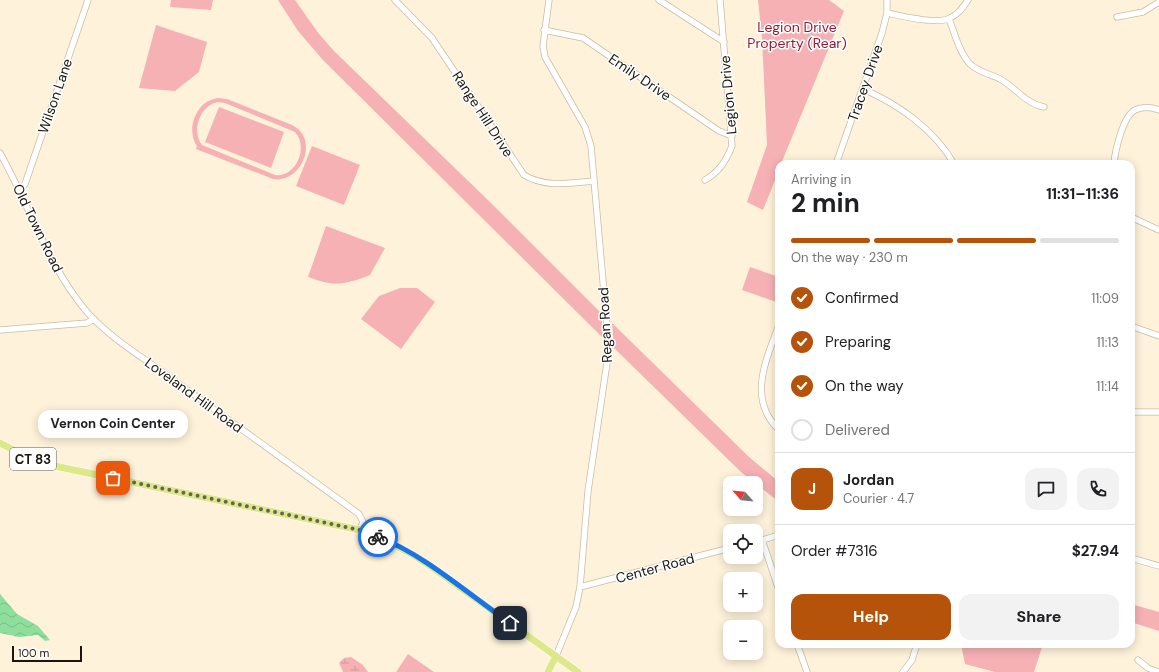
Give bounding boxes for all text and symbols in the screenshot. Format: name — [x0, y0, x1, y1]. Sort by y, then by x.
park label: Legion Drive Property (Rear) — [747, 18, 847, 52]
street label: Tracey Drive — [843, 42, 887, 124]
street label: Emily Drive — [605, 50, 675, 104]
street label: Legion Drive — [716, 55, 740, 135]
street label: Wilson Lane — [34, 56, 76, 136]
street label: Range Hill Drive — [448, 68, 518, 160]
text: Arriving in — [791, 171, 851, 188]
street label: Old Town Road — [9, 181, 67, 275]
text: 11:31–11:36 — [1046, 184, 1119, 204]
text: 2 min — [791, 186, 860, 220]
text: On the way · 230 m — [791, 249, 908, 266]
street label: Regan Road — [594, 287, 616, 363]
icon: check — [791, 287, 813, 309]
text: Confirmed — [825, 288, 899, 308]
text: 11:09 — [1091, 290, 1119, 307]
icon: check — [791, 331, 813, 353]
text: Preparing — [825, 332, 891, 352]
text: 11:13 — [1097, 334, 1119, 351]
street label: Loveland Hill Road — [141, 353, 247, 437]
icon: check — [791, 375, 813, 397]
text: On the way — [825, 376, 904, 396]
text: 11:14 — [1096, 378, 1119, 395]
callout: Vernon Coin Center — [38, 410, 188, 438]
text: Vernon Coin Center — [51, 415, 175, 432]
text: Delivered — [825, 420, 890, 440]
road number: CT 83 — [10, 448, 56, 470]
pin — [96, 461, 130, 495]
icon: bag — [102, 467, 124, 489]
button: chat — [1025, 468, 1067, 510]
button: phone — [1077, 468, 1119, 510]
text: Jordan — [843, 470, 894, 490]
north arrow — [723, 476, 763, 516]
map controls — [723, 476, 763, 660]
text: J — [808, 479, 816, 499]
text: Courier · 4.7 — [843, 490, 914, 507]
courier — [358, 517, 398, 557]
button: locate — [723, 524, 763, 564]
icon: bike — [367, 526, 389, 548]
text: Order #7316 — [791, 541, 878, 561]
text: $27.94 — [1072, 541, 1119, 561]
street label: Center Road — [614, 549, 696, 587]
button: + — [723, 572, 763, 612]
button: Help — [791, 594, 951, 640]
button: Share — [959, 594, 1119, 640]
pin — [493, 606, 527, 640]
icon: home — [499, 612, 521, 634]
button: − — [723, 620, 763, 660]
scale bar — [12, 644, 82, 663]
text: 100 m — [18, 646, 49, 660]

